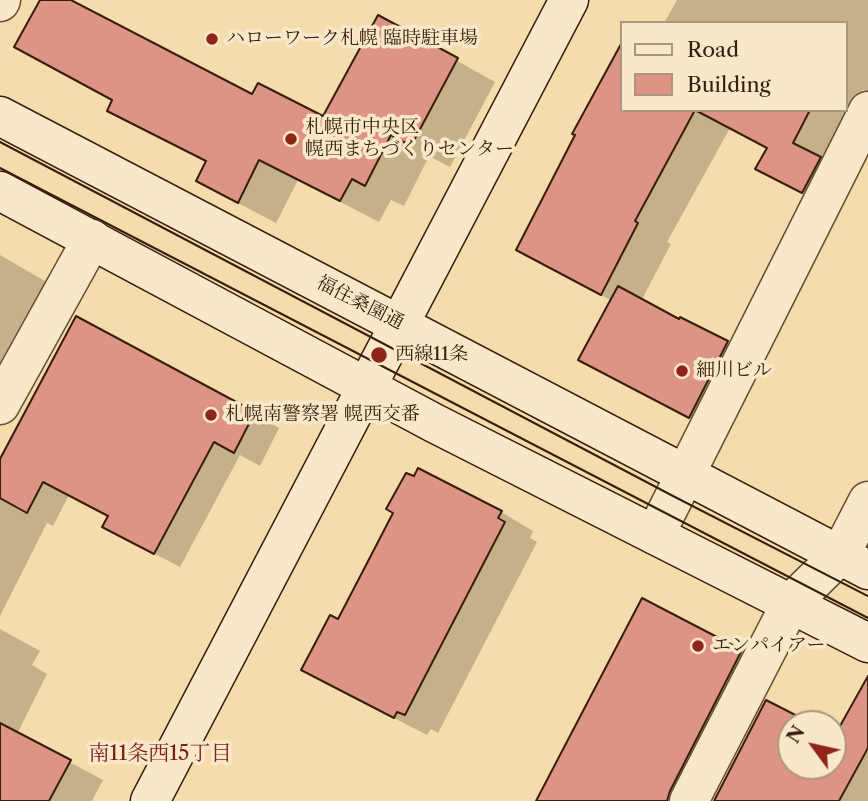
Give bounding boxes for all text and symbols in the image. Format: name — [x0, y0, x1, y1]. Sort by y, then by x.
legend — [620, 21, 847, 112]
place label: ハローワーク札幌 臨時駐車場 — [226, 28, 478, 50]
marker: ハローワーク札幌 臨時駐車場 — [204, 31, 220, 47]
text: Road — [687, 37, 739, 62]
text: Building — [687, 72, 771, 97]
place label: 札幌市中央区 幌西まちづくりセンター — [305, 117, 514, 161]
marker: 札幌市中央区 幌西まちづくりセンター — [283, 131, 299, 147]
street label: 福住桑園通 — [313, 271, 407, 335]
place label: 西線11条 — [395, 344, 468, 366]
marker: 西線11条 — [369, 345, 389, 365]
place label: 細川ビル — [696, 360, 772, 382]
marker: 細川ビル — [674, 363, 690, 379]
place label: 札幌南警察署 幌西交番 — [225, 404, 420, 426]
marker: 札幌南警察署 幌西交番 — [203, 407, 219, 423]
place label: エンパイアー — [712, 635, 825, 657]
marker: エンパイアー — [690, 638, 706, 654]
north arrow — [777, 710, 847, 780]
text: N — [781, 721, 810, 748]
district label: 南11条西15丁目 — [89, 741, 231, 767]

